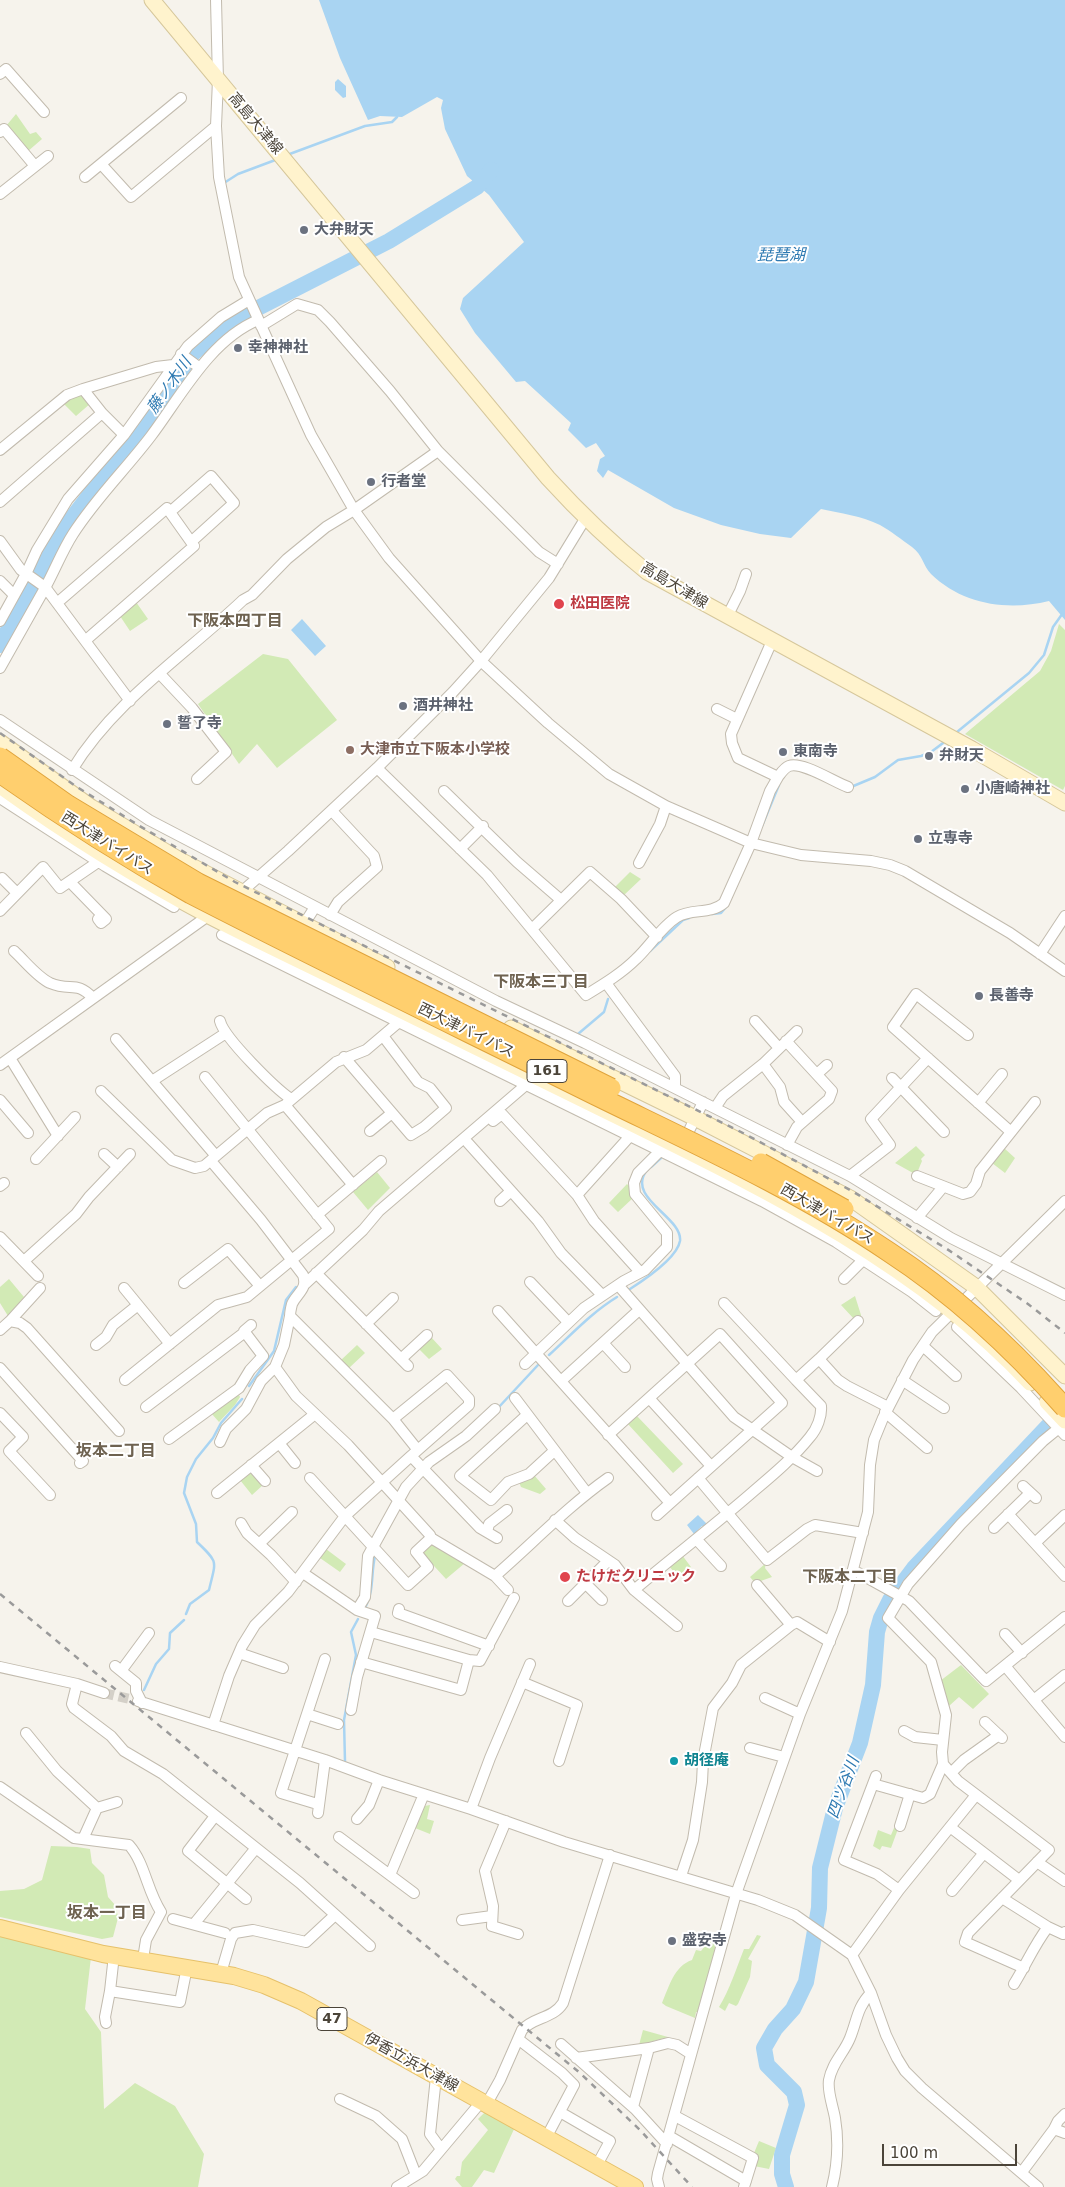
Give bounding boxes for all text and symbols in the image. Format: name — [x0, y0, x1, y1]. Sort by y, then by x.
street label: 高島大津線 — [224, 89, 286, 159]
place label: 大弁財天 — [314, 221, 374, 239]
marker: 大弁財天 — [298, 224, 310, 236]
water label: 琵琶湖 — [757, 246, 805, 266]
place label: 幸神神社 — [248, 339, 308, 357]
marker: 幸神神社 — [232, 342, 244, 354]
water label: 藤ノ木川 — [144, 354, 196, 418]
place label: 行者堂 — [381, 473, 426, 491]
marker: 行者堂 — [365, 476, 377, 488]
street label: 高島大津線 — [637, 559, 711, 613]
place label: 松田医院 — [570, 595, 630, 613]
marker: 松田医院 — [552, 597, 566, 611]
district label: 下阪本四丁目 — [187, 612, 283, 632]
place label: 酒井神社 — [413, 697, 473, 715]
marker: 酒井神社 — [397, 700, 409, 712]
place label: 誓了寺 — [177, 715, 222, 733]
marker: 誓了寺 — [161, 718, 173, 730]
place label: 大津市立下阪本小学校 — [360, 741, 510, 759]
place label: 東南寺 — [793, 743, 838, 761]
marker: 大津市立下阪本小学校 — [344, 744, 356, 756]
marker: 東南寺 — [777, 746, 789, 758]
place label: 弁財天 — [939, 747, 984, 765]
marker: 弁財天 — [923, 750, 935, 762]
place label: 小唐崎神社 — [975, 780, 1050, 798]
marker: 小唐崎神社 — [959, 783, 971, 795]
street label: 西大津バイパス — [58, 809, 156, 879]
place label: 立専寺 — [928, 830, 973, 848]
marker: 立専寺 — [912, 833, 924, 845]
district label: 下阪本三丁目 — [493, 973, 589, 993]
place label: 長善寺 — [989, 987, 1034, 1005]
marker: 長善寺 — [973, 990, 985, 1002]
street label: 西大津バイパス — [415, 1000, 517, 1062]
road number: 161 — [527, 1060, 567, 1082]
street label: 西大津バイパス — [777, 1181, 877, 1249]
district label: 坂本二丁目 — [76, 1442, 156, 1462]
place label: たけだクリニック — [576, 1568, 696, 1586]
district label: 下阪本二丁目 — [802, 1568, 898, 1588]
marker: たけだクリニック — [558, 1570, 572, 1584]
place label: 胡径庵 — [684, 1752, 729, 1770]
marker: 胡径庵 — [668, 1755, 680, 1767]
water label: 四ツ谷川 — [824, 1755, 864, 1821]
district label: 坂本一丁目 — [67, 1904, 147, 1924]
place label: 盛安寺 — [682, 1932, 727, 1950]
marker: 盛安寺 — [666, 1935, 678, 1947]
road number: 47 — [317, 2008, 347, 2030]
street label: 伊香立浜大津線 — [361, 2030, 461, 2096]
scale bar — [885, 2134, 1020, 2166]
text: 100 m — [890, 2144, 938, 2162]

